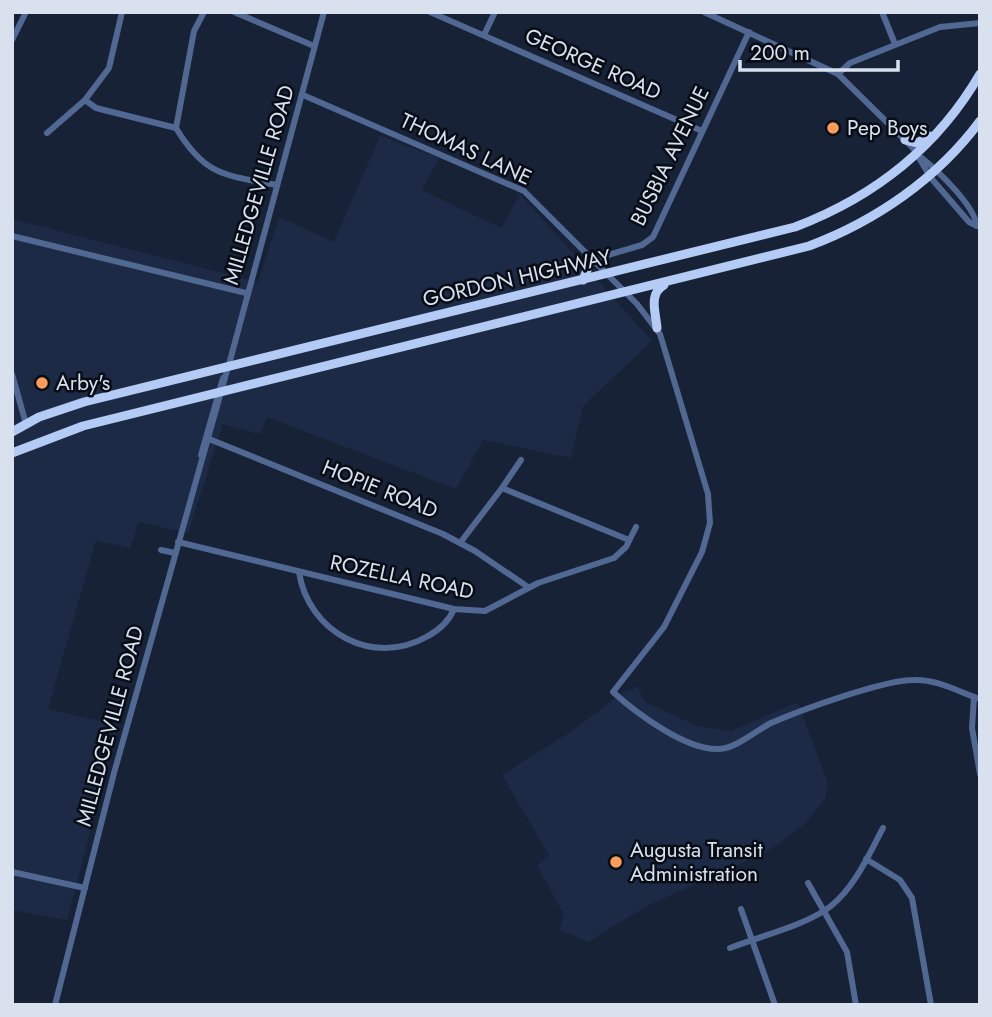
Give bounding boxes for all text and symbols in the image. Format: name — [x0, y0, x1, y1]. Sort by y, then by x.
street label: GEORGE ROAD — [520, 21, 666, 107]
scale bar — [740, 28, 898, 72]
text: 200 m — [750, 38, 810, 68]
street label: BUSBIA AVENUE — [623, 81, 717, 231]
street label: MILLEDGEVILLE ROAD — [216, 82, 302, 288]
street label: THOMAS LANE — [395, 105, 537, 193]
place label: Pep Boys — [847, 113, 928, 143]
marker: Pep Boys — [825, 120, 841, 136]
street label: GORDON HIGHWAY — [420, 242, 614, 314]
place label: Arby's — [56, 368, 110, 398]
marker: Arby's — [34, 375, 50, 391]
street label: HOPIE ROAD — [318, 452, 442, 526]
street label: ROZELLA ROAD — [327, 547, 477, 607]
street label: MILLEDGEVILLE ROAD — [69, 622, 151, 830]
place label: Augusta Transit Administration — [630, 835, 763, 889]
marker: Augusta Transit Administration — [608, 854, 624, 870]

